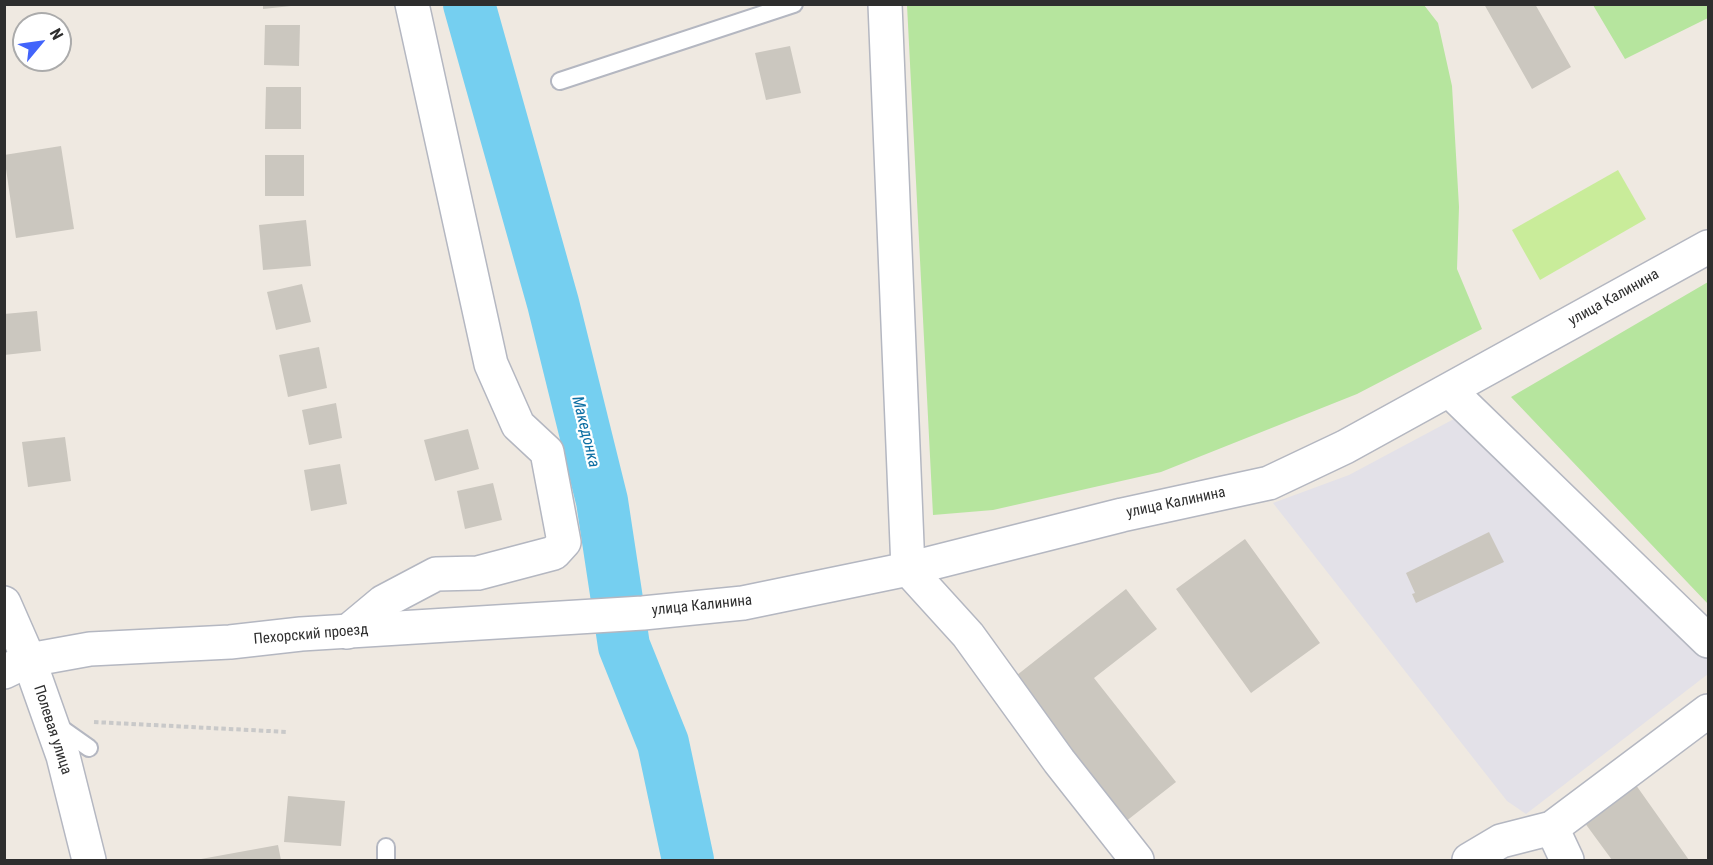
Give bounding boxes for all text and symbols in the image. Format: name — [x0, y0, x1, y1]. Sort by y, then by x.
north arrow — [12, 12, 72, 72]
text: N — [46, 25, 67, 43]
street label: улица Калинина — [1566, 266, 1662, 330]
water label: Македонка — [567, 394, 603, 470]
street label: улица Калинина — [1125, 484, 1227, 522]
street label: улица Калинина — [651, 592, 753, 620]
street label: Пехорский проезд — [253, 621, 369, 649]
street label: Полевая улица — [29, 683, 75, 777]

